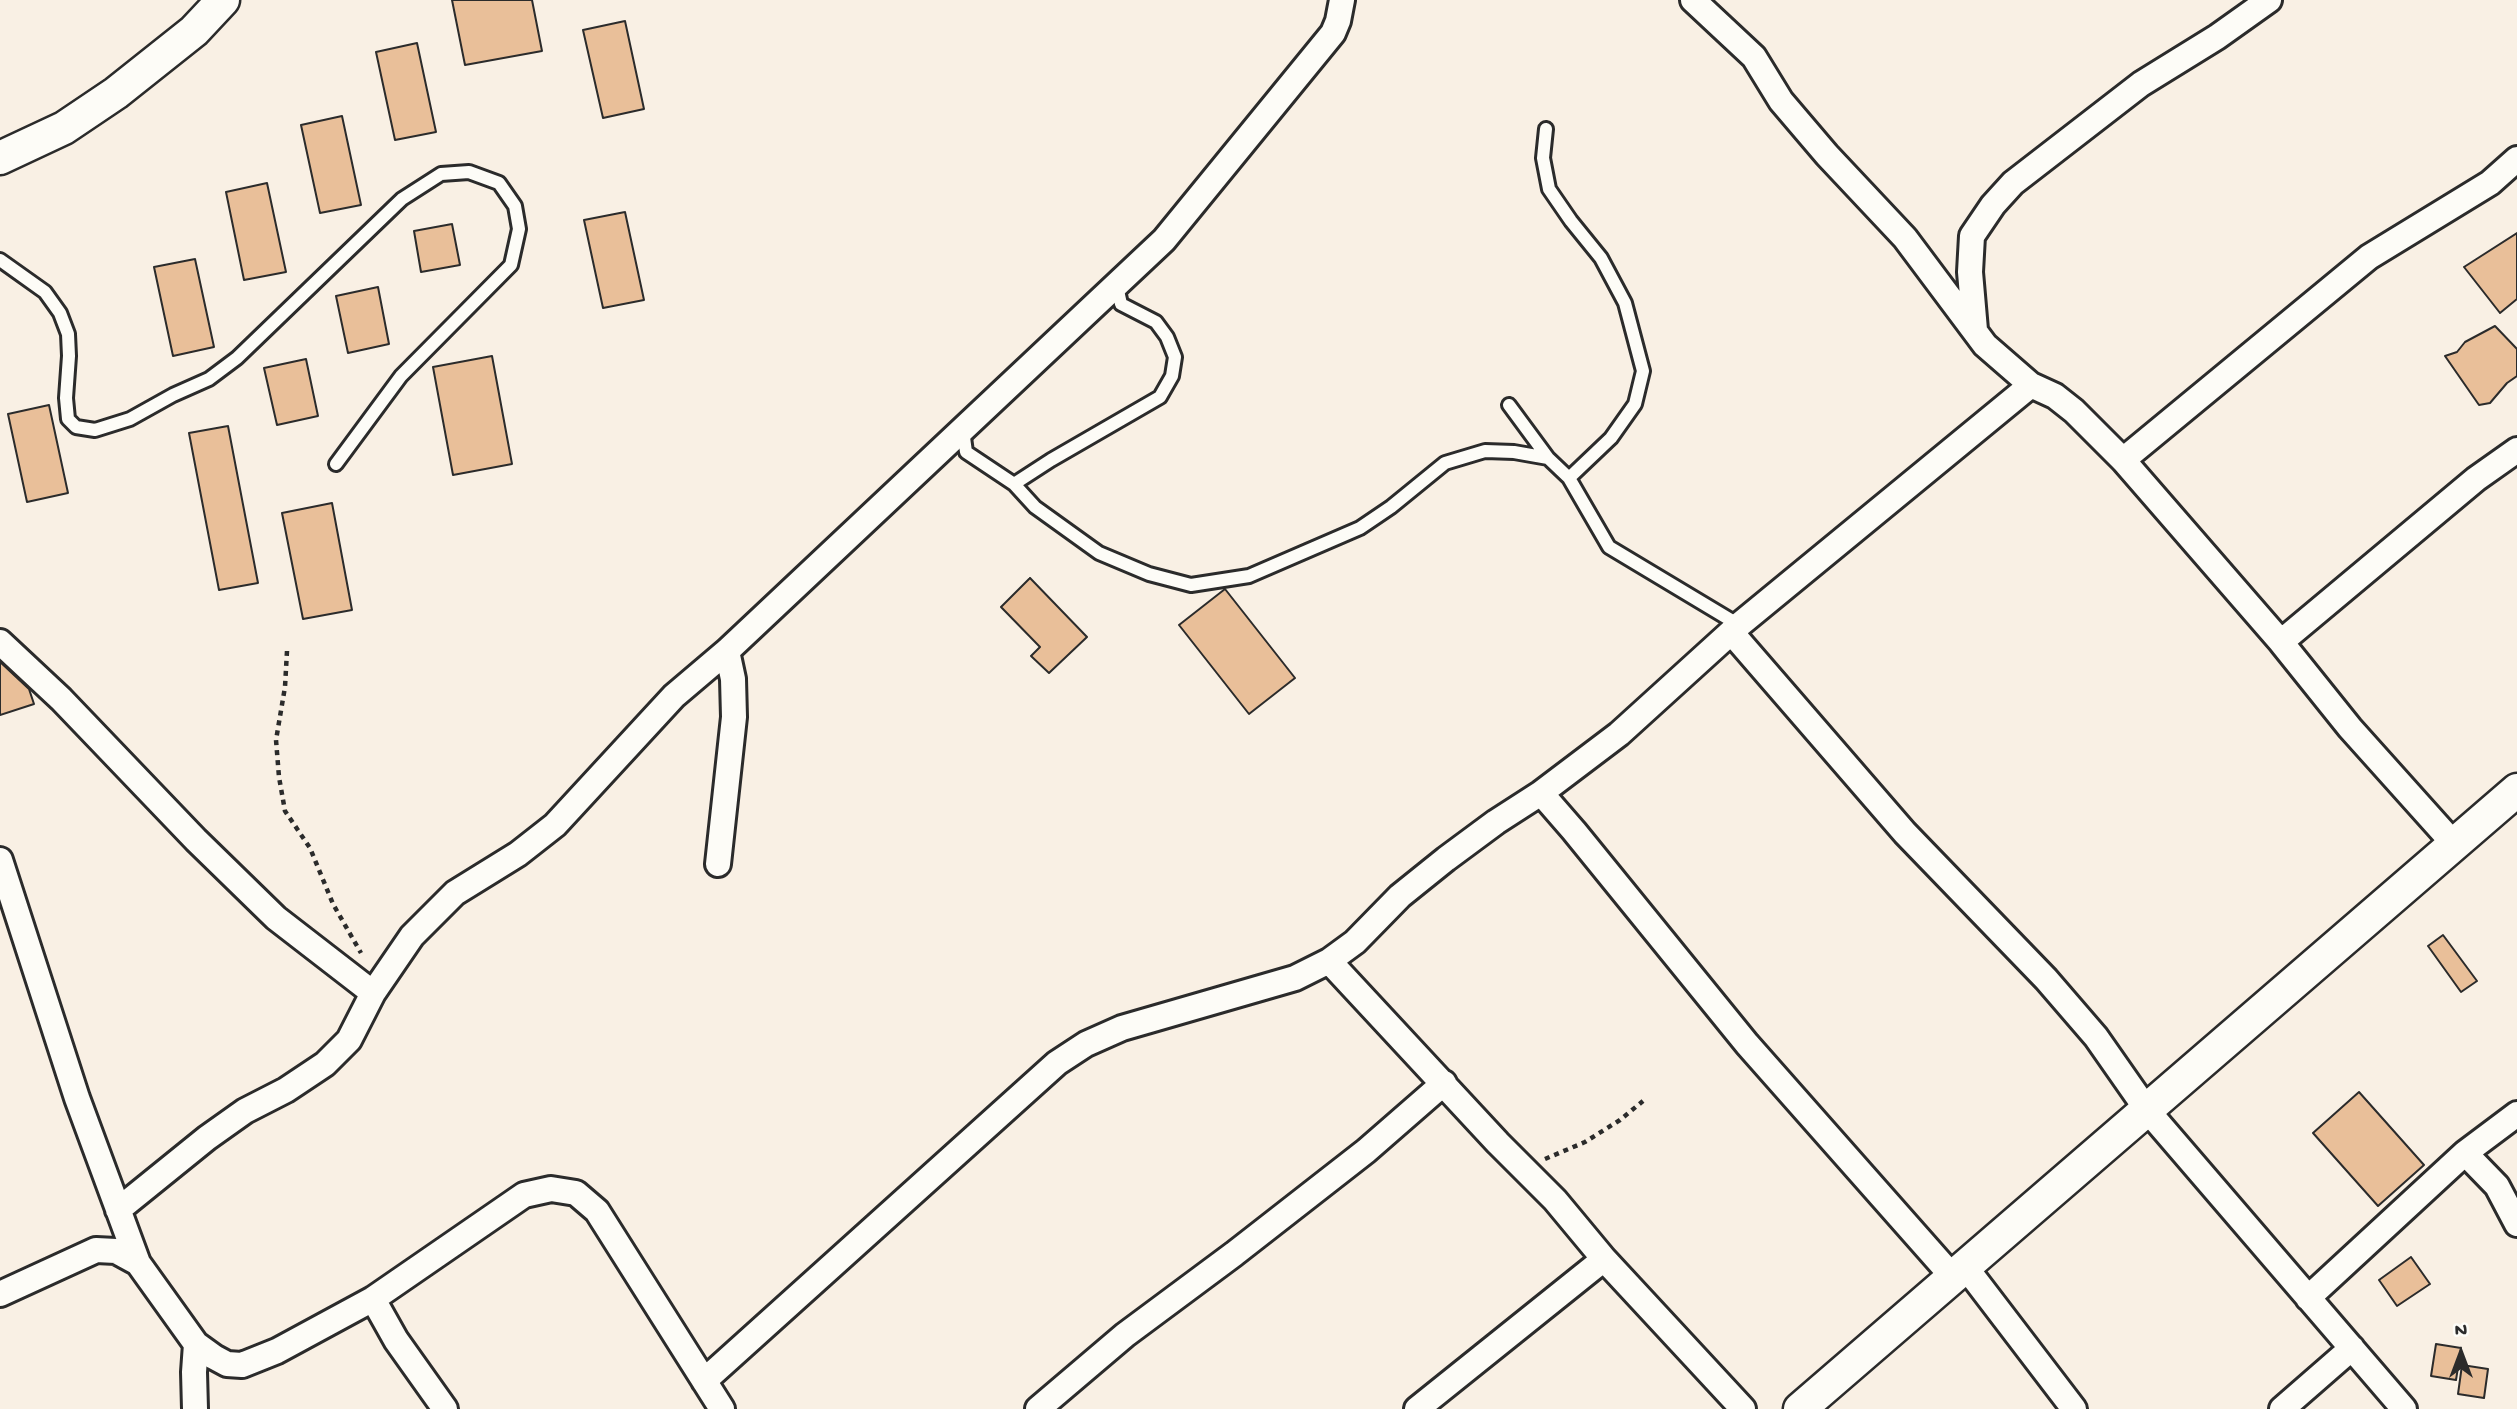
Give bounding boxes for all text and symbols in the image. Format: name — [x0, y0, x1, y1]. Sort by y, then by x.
north arrow — [2426, 1318, 2496, 1388]
text: N — [2455, 1320, 2467, 1343]

